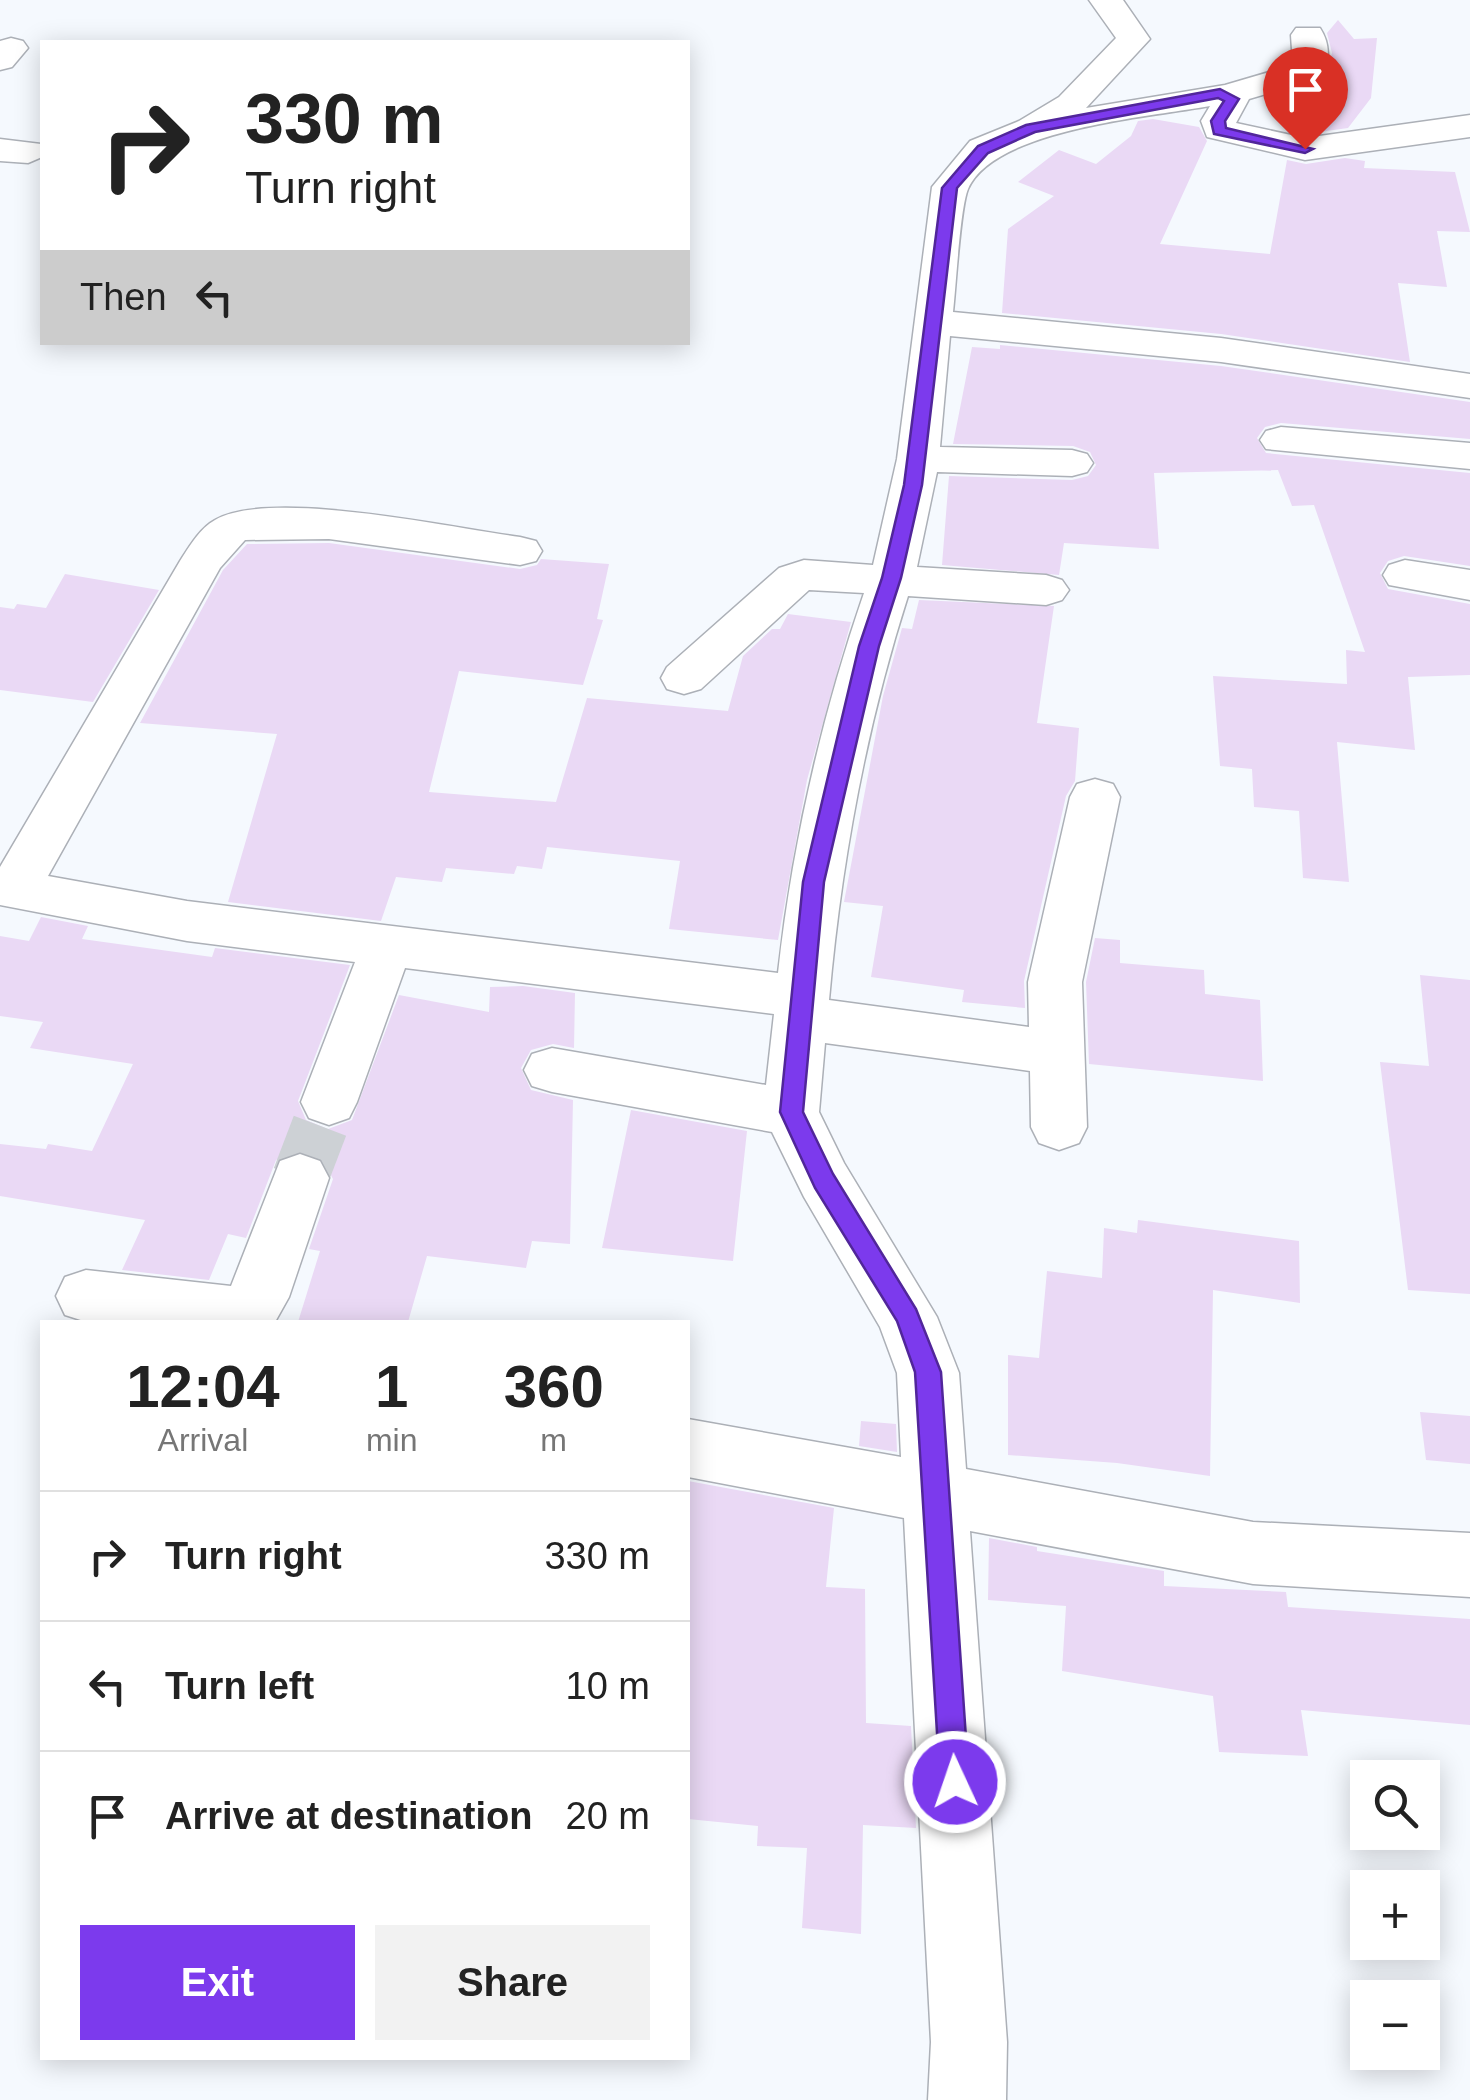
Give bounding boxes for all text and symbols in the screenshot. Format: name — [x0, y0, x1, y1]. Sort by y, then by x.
pin — [1263, 47, 1348, 150]
icon: arrive — [1278, 62, 1333, 117]
icon: right — [80, 80, 210, 210]
text: 330 m — [245, 80, 443, 158]
text: Turn right — [245, 162, 436, 213]
icon: left — [187, 270, 242, 325]
text: Then — [80, 276, 167, 318]
text: 12:04 — [126, 1353, 280, 1420]
text: 1 — [375, 1353, 408, 1420]
text: 360 — [504, 1353, 604, 1420]
text: Arrival — [158, 1422, 248, 1458]
text: min — [366, 1422, 417, 1458]
text: m — [540, 1422, 567, 1458]
icon: right — [80, 1529, 135, 1584]
text: Turn right — [165, 1535, 342, 1577]
text: 330 m — [544, 1535, 650, 1577]
icon: left — [80, 1659, 135, 1714]
text: Turn left — [165, 1665, 314, 1707]
text: 10 m — [566, 1665, 650, 1707]
position arrow — [903, 1730, 1007, 1834]
map controls — [1350, 1760, 1440, 2070]
button: search — [1350, 1760, 1440, 1850]
icon: arrive — [80, 1789, 135, 1844]
text: Arrive at destination — [165, 1795, 532, 1837]
text: 20 m — [566, 1795, 650, 1837]
button: + — [1350, 1870, 1440, 1960]
button: Exit — [80, 1925, 355, 2040]
button: Share — [375, 1925, 650, 2040]
button: − — [1350, 1980, 1440, 2070]

